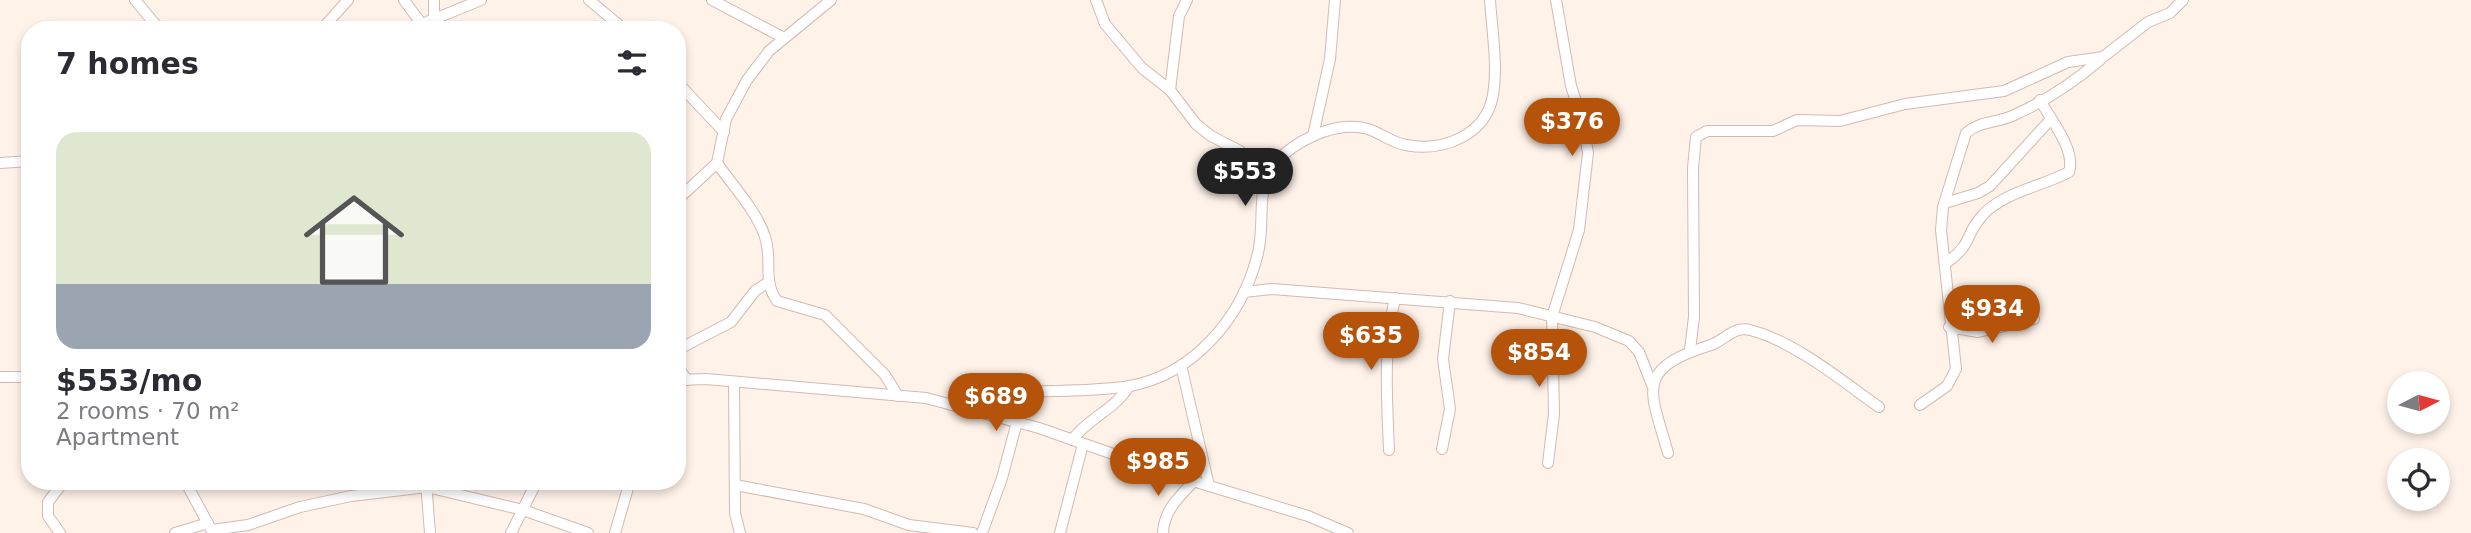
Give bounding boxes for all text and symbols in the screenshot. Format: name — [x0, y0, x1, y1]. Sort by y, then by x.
icon: filters — [613, 44, 651, 82]
text: 7 homes — [56, 46, 199, 81]
pin: $376 — [1531, 99, 1613, 158]
text: $376 — [1540, 108, 1604, 134]
pin: $553 — [1204, 148, 1286, 208]
text: $553 — [1213, 158, 1277, 184]
icon: home — [291, 177, 417, 303]
pin: $934 — [1951, 286, 2033, 345]
text: $934 — [1960, 295, 2024, 321]
pin: $635 — [1330, 312, 1412, 372]
text: $635 — [1339, 322, 1403, 348]
pin: $854 — [1498, 330, 1580, 389]
text: $854 — [1507, 339, 1571, 365]
text: $553/mo — [56, 363, 202, 398]
north arrow — [2387, 371, 2450, 434]
map controls — [2387, 371, 2450, 511]
pin: $689 — [955, 374, 1037, 433]
text: $689 — [964, 383, 1028, 409]
text: 2 rooms · 70 m² — [56, 398, 240, 424]
text: Apartment — [56, 424, 179, 450]
pin: $985 — [1117, 438, 1199, 498]
text: $985 — [1126, 448, 1190, 474]
button: locate — [2387, 448, 2450, 511]

